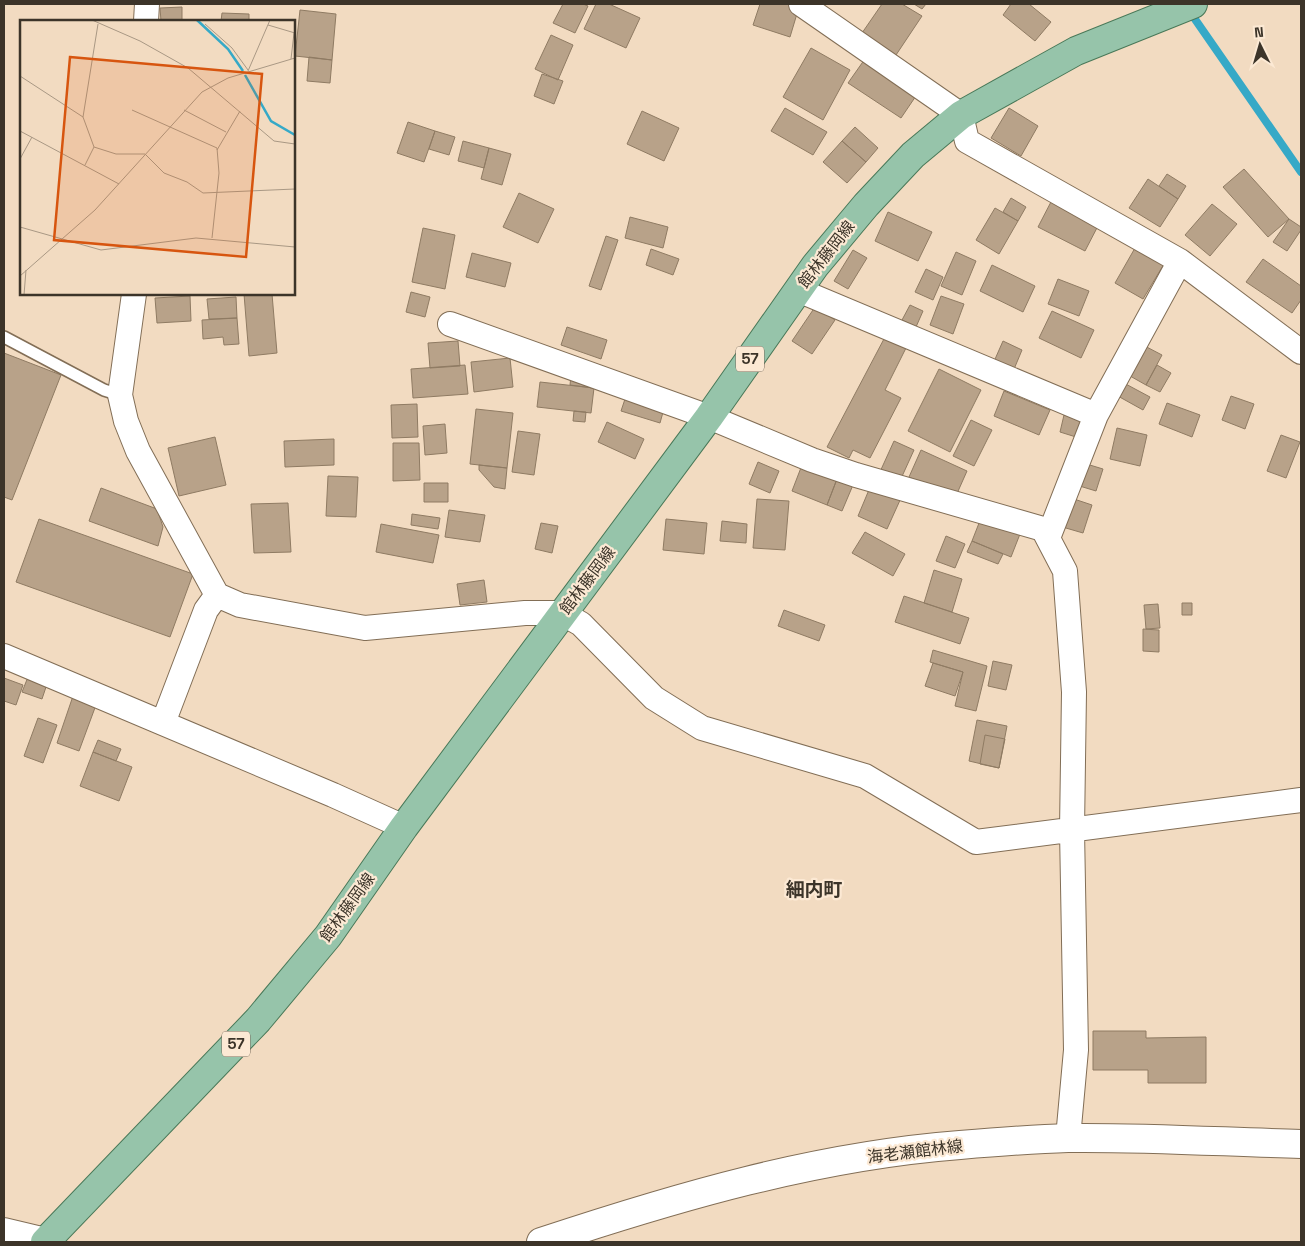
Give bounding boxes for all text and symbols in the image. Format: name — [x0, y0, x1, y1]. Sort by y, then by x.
inset map — [20, 20, 295, 295]
north arrow — [1235, 20, 1285, 70]
text: N — [1253, 23, 1264, 41]
street label: 館林藤岡線 — [793, 216, 859, 292]
road number: 57 — [736, 346, 764, 372]
street label: 館林藤岡線 — [555, 542, 620, 619]
street label: 館林藤岡線 — [315, 869, 379, 946]
district label: 細内町 — [785, 877, 843, 902]
road number: 57 — [222, 1032, 250, 1056]
street label: 海老瀬館林線 — [866, 1135, 964, 1168]

